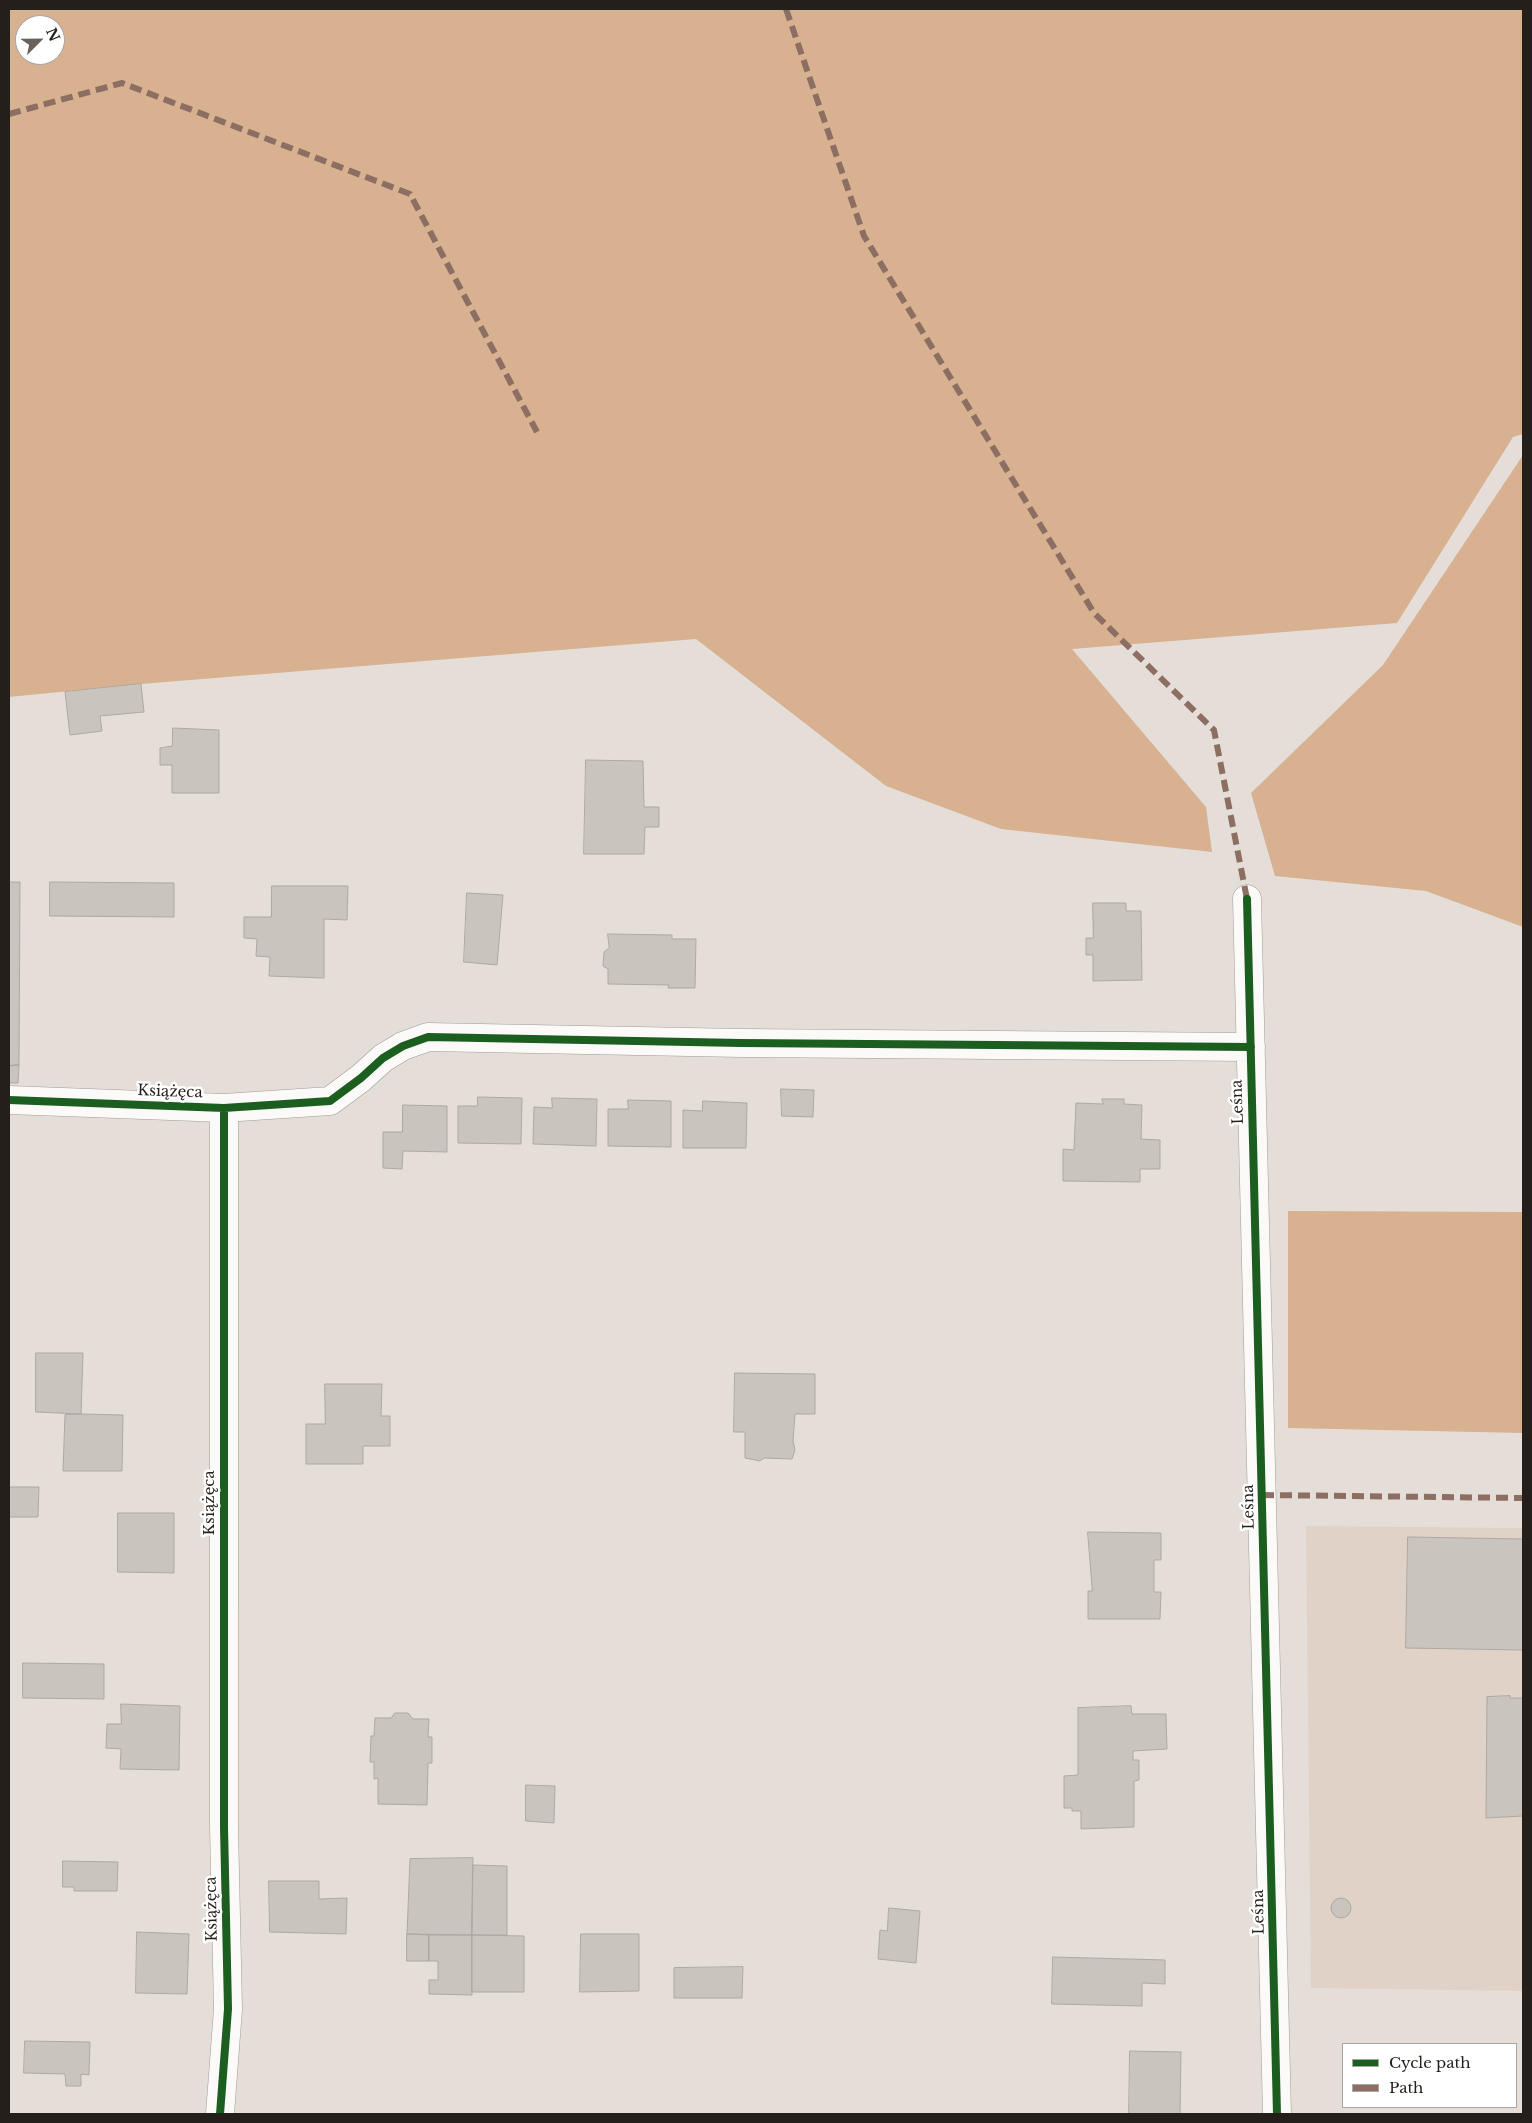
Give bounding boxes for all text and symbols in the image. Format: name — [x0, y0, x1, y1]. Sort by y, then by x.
north arrow — [15, 15, 65, 65]
text: N — [42, 25, 64, 44]
street label: Leśna — [1228, 1079, 1248, 1125]
street label: Książęca — [137, 1082, 203, 1102]
street label: Książęca — [201, 1470, 219, 1536]
street label: Leśna — [1240, 1484, 1258, 1530]
street label: Książęca — [202, 1876, 222, 1942]
street label: Leśna — [1250, 1889, 1268, 1935]
legend — [1342, 2043, 1517, 2108]
text: Cycle path — [1389, 2053, 1471, 2072]
text: Path — [1389, 2078, 1423, 2097]

